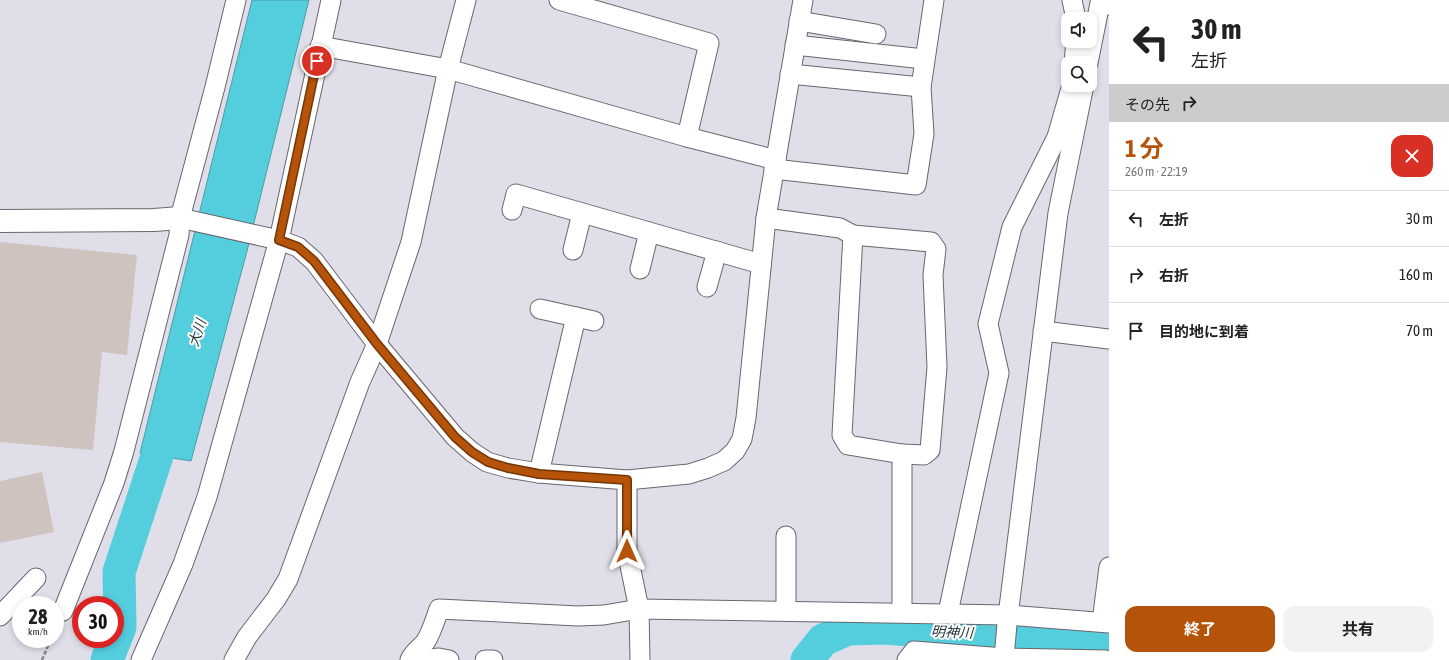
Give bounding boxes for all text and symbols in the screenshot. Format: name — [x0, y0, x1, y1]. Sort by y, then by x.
map controls — [1061, 12, 1097, 92]
button: sound — [1061, 12, 1097, 48]
text: 30 m — [1191, 13, 1241, 45]
icon: left — [1125, 16, 1177, 68]
pin — [300, 44, 334, 78]
icon: arrive — [306, 50, 328, 72]
text: 左折 — [1191, 50, 1227, 71]
button: search — [1061, 56, 1097, 92]
icon: right — [1178, 92, 1200, 114]
text: その先 — [1125, 96, 1170, 113]
text: 1 分 — [1125, 135, 1164, 162]
button: close — [1391, 135, 1433, 177]
text: 260 m · 22:19 — [1125, 164, 1188, 179]
icon: left — [1125, 208, 1147, 230]
text: 30 m — [1406, 210, 1433, 227]
text: 左折 — [1159, 211, 1189, 228]
icon: right — [1125, 264, 1147, 286]
text: 160 m — [1399, 266, 1433, 283]
text: 右折 — [1159, 267, 1189, 284]
water label: 大川 — [185, 315, 210, 349]
icon: arrive — [1125, 320, 1147, 342]
text: 70 m — [1406, 322, 1433, 339]
text: 目的地に到着 — [1159, 323, 1249, 340]
position arrow — [606, 530, 648, 572]
speed limit sign: 30 — [72, 596, 124, 648]
text: 28 — [29, 605, 47, 628]
button: 終了 — [1125, 606, 1275, 652]
button: 共有 — [1283, 606, 1433, 652]
water label: 明神川 — [931, 623, 975, 641]
text: km/h — [28, 626, 48, 637]

